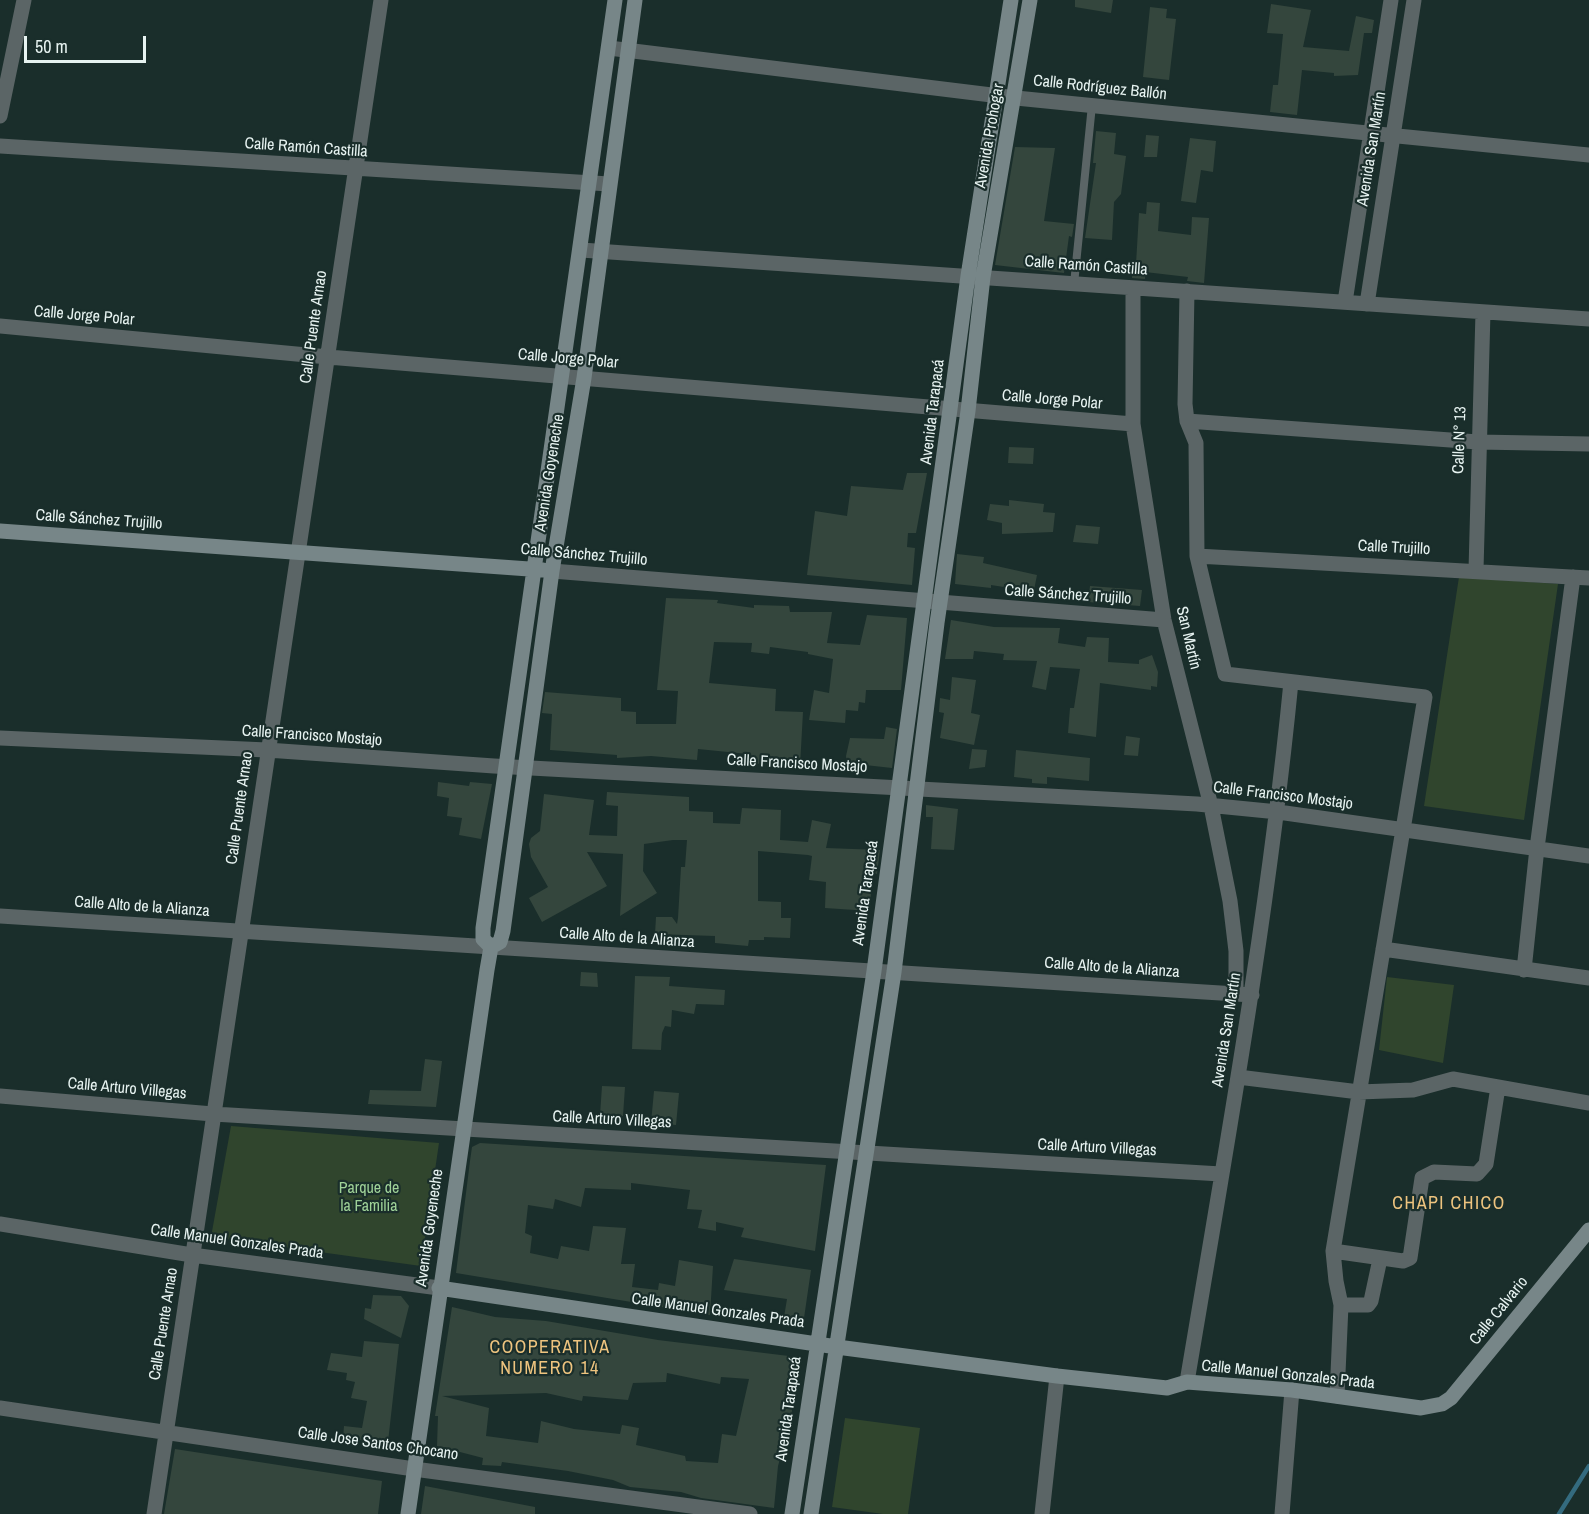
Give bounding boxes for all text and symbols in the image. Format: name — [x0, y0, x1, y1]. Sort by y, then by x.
scale bar — [27, 24, 148, 62]
text: 50 m — [35, 34, 68, 59]
street label: Calle Rodríguez Ballón — [1032, 71, 1168, 105]
street label: Avenida Prohogar — [971, 82, 1009, 190]
street label: Avenida San Martín — [1353, 90, 1391, 208]
street label: Calle Ramón Castilla — [244, 134, 368, 162]
street label: Calle Ramón Castilla — [1024, 252, 1148, 280]
street label: Calle Puente Arnao — [297, 269, 331, 385]
street label: Calle Jorge Polar — [33, 302, 135, 330]
street label: Calle Jorge Polar — [517, 345, 619, 373]
street label: Avenida Tarapacá — [917, 358, 949, 466]
street label: Calle Jorge Polar — [1001, 386, 1103, 414]
street label: Calle N° 13 — [1449, 406, 1471, 474]
street label: Avenida Goyeneche — [531, 413, 569, 533]
street label: Calle Sánchez Trujillo — [35, 506, 163, 534]
street label: Calle Trujillo — [1357, 537, 1431, 559]
street label: Calle Sánchez Trujillo — [520, 540, 648, 570]
street label: Calle Sánchez Trujillo — [1004, 581, 1132, 609]
street label: San Martín — [1171, 605, 1205, 671]
street label: Calle Francisco Mostajo — [241, 722, 383, 750]
street label: Calle Puente Arnao — [223, 750, 257, 866]
street label: Calle Francisco Mostajo — [726, 751, 868, 777]
street label: Calle Francisco Mostajo — [1212, 778, 1354, 814]
street label: Avenida Tarapacá — [849, 839, 883, 947]
street label: Calle Alto de la Alianza — [74, 893, 210, 921]
street label: Calle Alto de la Alianza — [559, 924, 695, 952]
street label: Calle Alto de la Alianza — [1044, 954, 1180, 982]
street label: Avenida San Martín — [1208, 971, 1246, 1089]
street label: Calle Arturo Villegas — [67, 1074, 187, 1104]
street label: Calle Arturo Villegas — [552, 1107, 672, 1133]
street label: Calle Arturo Villegas — [1037, 1135, 1157, 1161]
street label: Avenida Goyeneche — [412, 1168, 448, 1288]
park label: Parque de la Familia — [339, 1179, 399, 1217]
district label: CHAPI CHICO — [1392, 1193, 1506, 1215]
street label: Calle Manuel Gonzales Prada — [149, 1220, 325, 1264]
street label: Calle Puente Arnao — [146, 1266, 182, 1382]
street label: Calle Calvario — [1466, 1273, 1532, 1349]
street label: Calle Manuel Gonzales Prada — [630, 1289, 806, 1333]
district label: COOPERATIVA NUMERO 14 — [490, 1337, 610, 1380]
street label: Avenida Tarapacá — [772, 1355, 806, 1463]
street label: Calle Manuel Gonzales Prada — [1200, 1356, 1376, 1394]
street label: Calle Jose Santos Chocano — [296, 1423, 460, 1465]

